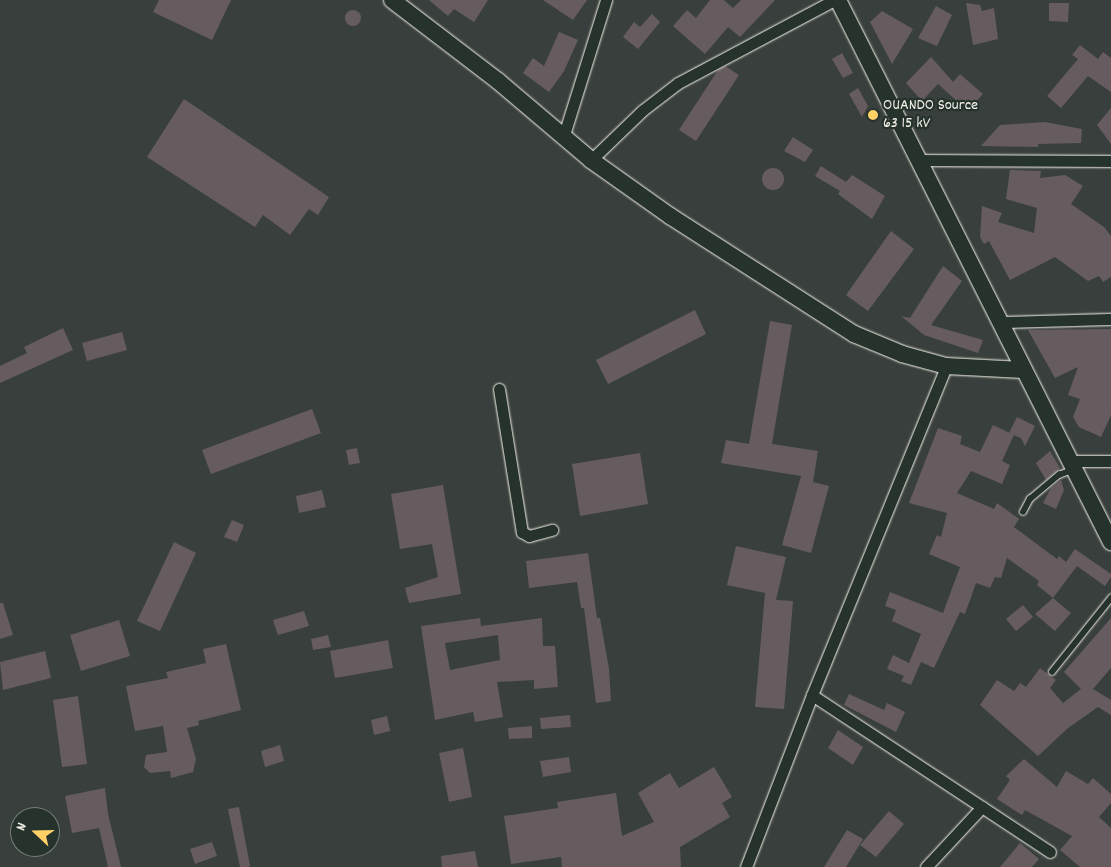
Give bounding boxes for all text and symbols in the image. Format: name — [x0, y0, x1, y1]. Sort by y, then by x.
place label: OUANDO Source 63 15 kV — [883, 96, 978, 134]
marker: OUANDO Source 63 15 kV — [867, 109, 879, 121]
north arrow — [10, 807, 60, 857]
text: N — [11, 820, 33, 834]

